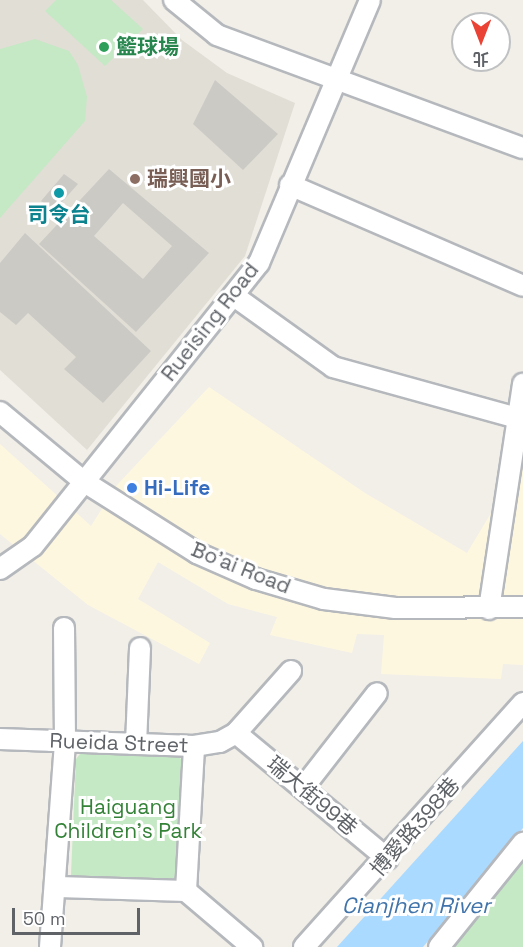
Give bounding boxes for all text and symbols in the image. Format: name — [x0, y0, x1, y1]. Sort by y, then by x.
north arrow — [451, 12, 511, 72]
place label: 籃球場 — [116, 34, 179, 60]
marker: 籃球場 — [97, 40, 111, 54]
text: 北 — [473, 48, 489, 69]
place label: 瑞興國小 — [147, 166, 231, 192]
marker: 瑞興國小 — [128, 172, 142, 186]
marker: 司令台 — [52, 186, 66, 200]
place label: 司令台 — [28, 202, 90, 228]
street label: Rueising Road — [156, 258, 264, 386]
place label: Hi-Life — [144, 475, 210, 501]
marker: Hi-Life — [125, 481, 139, 495]
street label: Bo'ai Road — [188, 537, 294, 599]
street label: Rueida Street — [49, 728, 189, 758]
street label: 瑞大街99巷 — [262, 751, 362, 841]
street label: 博愛路398巷 — [365, 772, 465, 882]
park label: Haiguang Children's Park — [54, 794, 202, 844]
water label: Cianjhen River — [342, 893, 490, 919]
scale bar — [15, 896, 142, 934]
text: 50 m — [23, 907, 65, 930]

